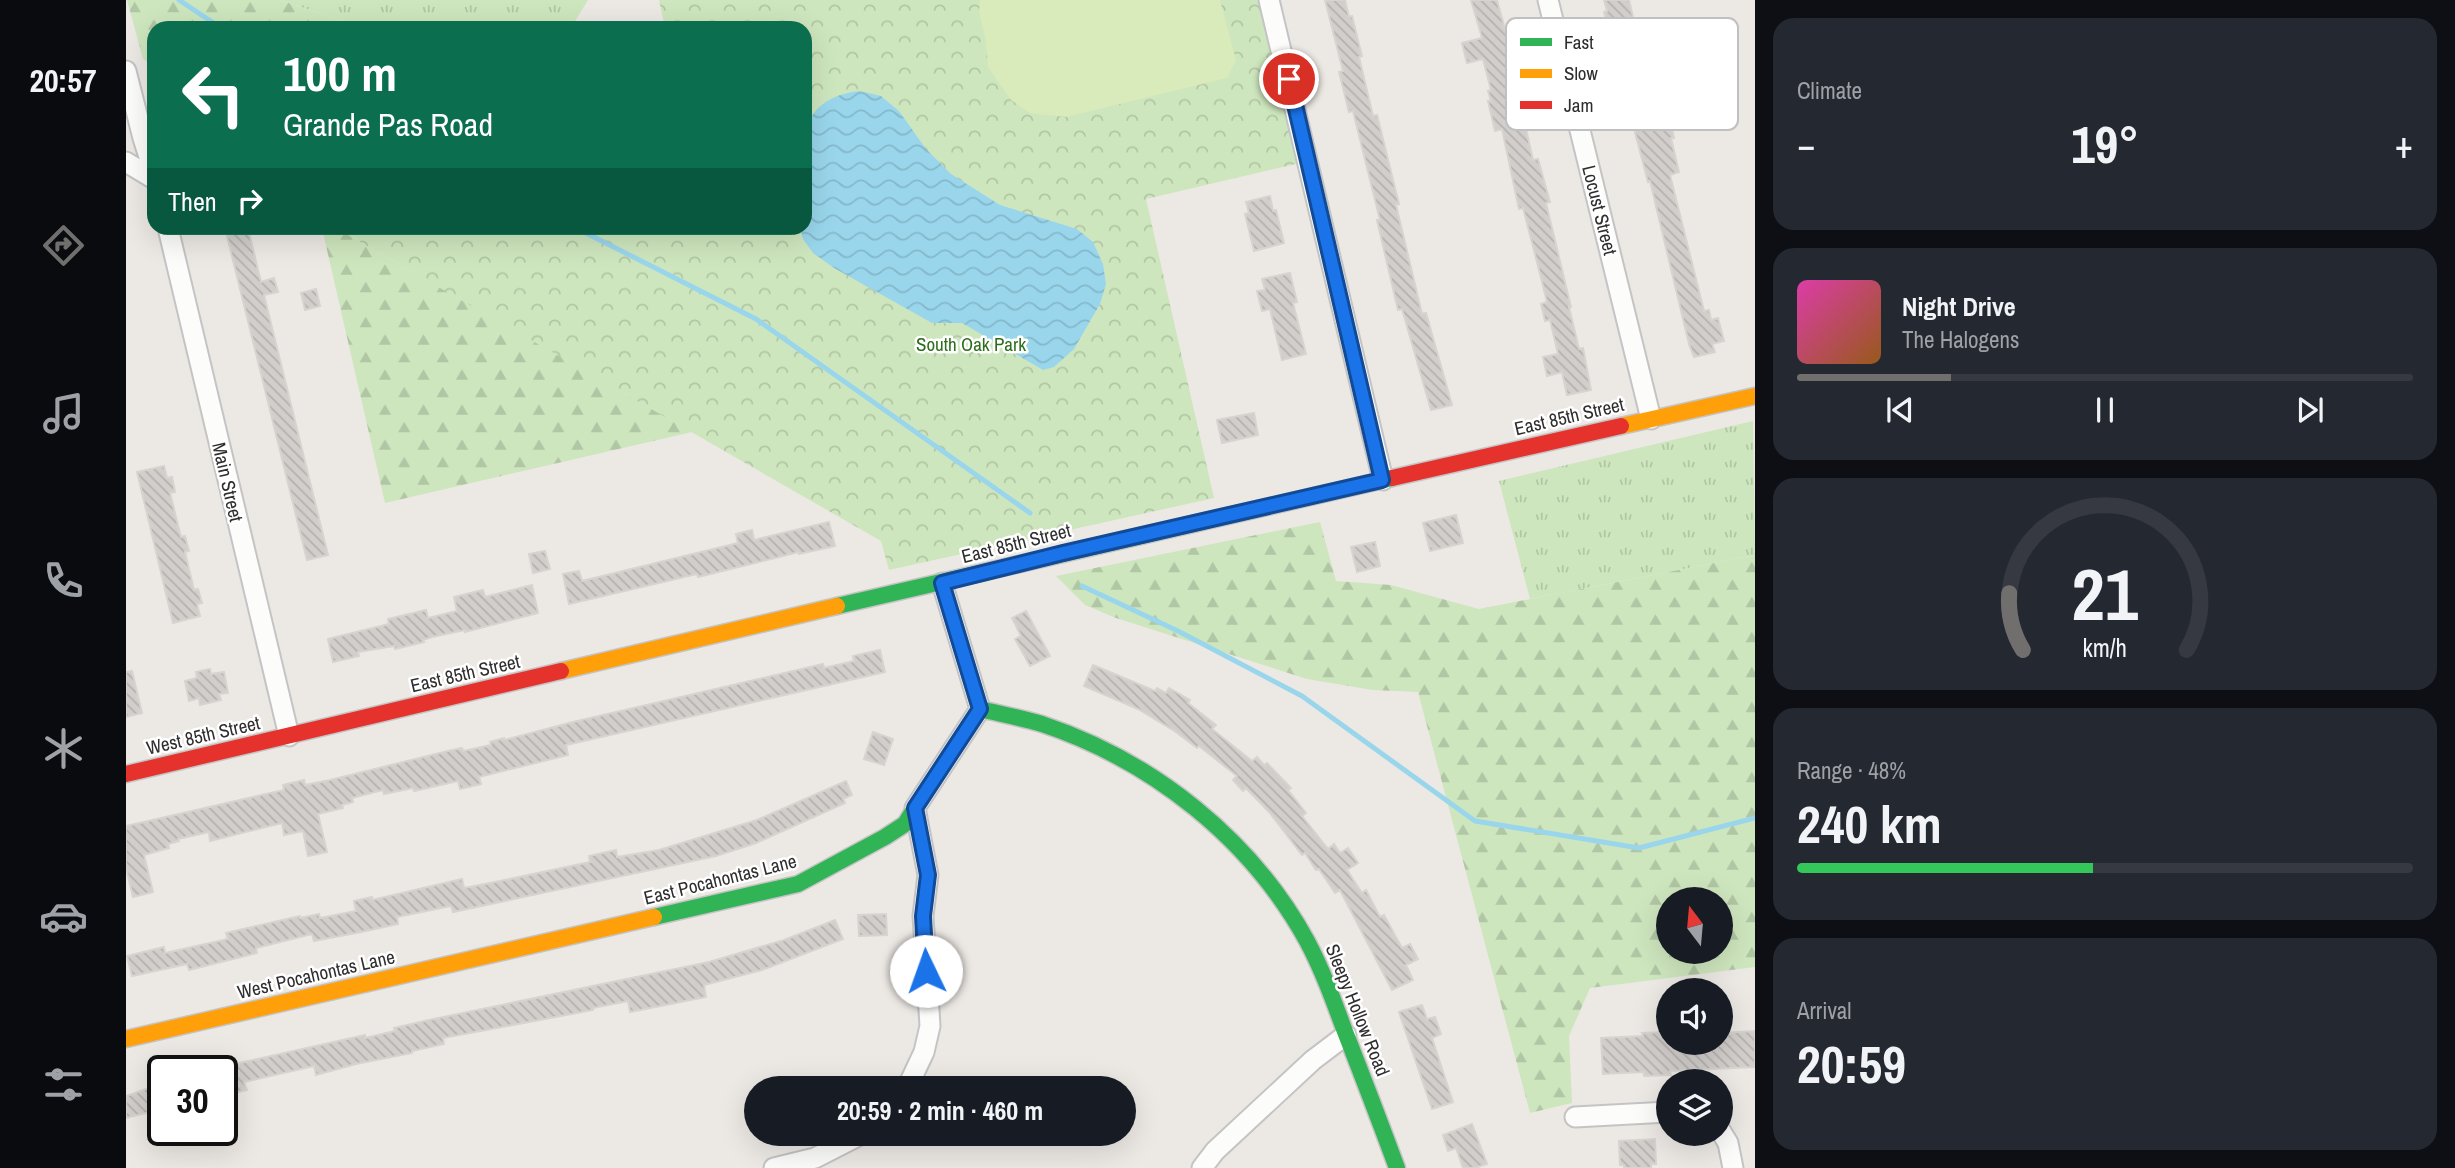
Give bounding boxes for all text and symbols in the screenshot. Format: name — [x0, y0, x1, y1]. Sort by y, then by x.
legend — [1506, 18, 1738, 130]
text: Fast — [1564, 29, 1594, 55]
text: 100 m — [283, 40, 397, 106]
icon: left — [168, 49, 259, 140]
pin — [1259, 49, 1319, 109]
text: 20:57 — [29, 59, 97, 102]
icon: arrive — [1270, 60, 1308, 98]
text: Slow — [1564, 60, 1599, 86]
text: Climate — [1797, 75, 1862, 106]
text: Jam — [1564, 92, 1593, 118]
text: Grande Pas Road — [283, 103, 493, 146]
text: 19° — [2071, 109, 2139, 179]
text: − — [1797, 119, 1815, 170]
text: + — [2395, 119, 2413, 170]
street label: Locust Street — [1576, 162, 1624, 258]
icon: right — [231, 182, 269, 220]
text: Then — [168, 184, 217, 219]
icon: directions — [39, 221, 88, 270]
text: Night Drive — [1902, 289, 2016, 324]
text: The Halogens — [1902, 324, 2019, 355]
park label: South Oak Park — [916, 331, 1026, 357]
icon: music — [39, 389, 88, 438]
street label: East 85th Street — [1512, 391, 1627, 441]
icon: previous — [1881, 391, 1919, 429]
icon: pause — [2086, 391, 2124, 429]
icon: next — [2291, 391, 2329, 429]
street label: Main Street — [206, 440, 250, 525]
street label: East 85th Street — [959, 517, 1074, 569]
text: 21 — [2072, 545, 2139, 643]
icon: phone — [39, 556, 88, 605]
text: km/h — [2083, 631, 2127, 665]
street label: East 85th Street — [408, 648, 523, 698]
street label: West 85th Street — [144, 709, 263, 761]
icon: climate — [39, 724, 88, 773]
text: Range · 48% — [1797, 755, 1906, 786]
text: 240 km — [1797, 789, 1942, 859]
street label: East Pocahontas Lane — [641, 847, 799, 911]
north arrow — [1656, 887, 1732, 964]
map controls — [1656, 887, 1733, 1146]
icon: car — [39, 892, 88, 941]
position arrow — [889, 934, 963, 1008]
street label: Sleepy Hollow Road — [1320, 940, 1396, 1080]
street label: West Pocahontas Lane — [235, 943, 397, 1005]
button: sound — [1656, 978, 1733, 1055]
text: Arrival — [1797, 995, 1852, 1026]
text: 20:59 — [1797, 1029, 1906, 1099]
speed limit sign: 30 — [147, 1055, 238, 1146]
icon: filters — [39, 1060, 88, 1109]
button: layers — [1656, 1069, 1733, 1146]
text: 20:59 · 2 min · 460 m — [837, 1093, 1043, 1128]

